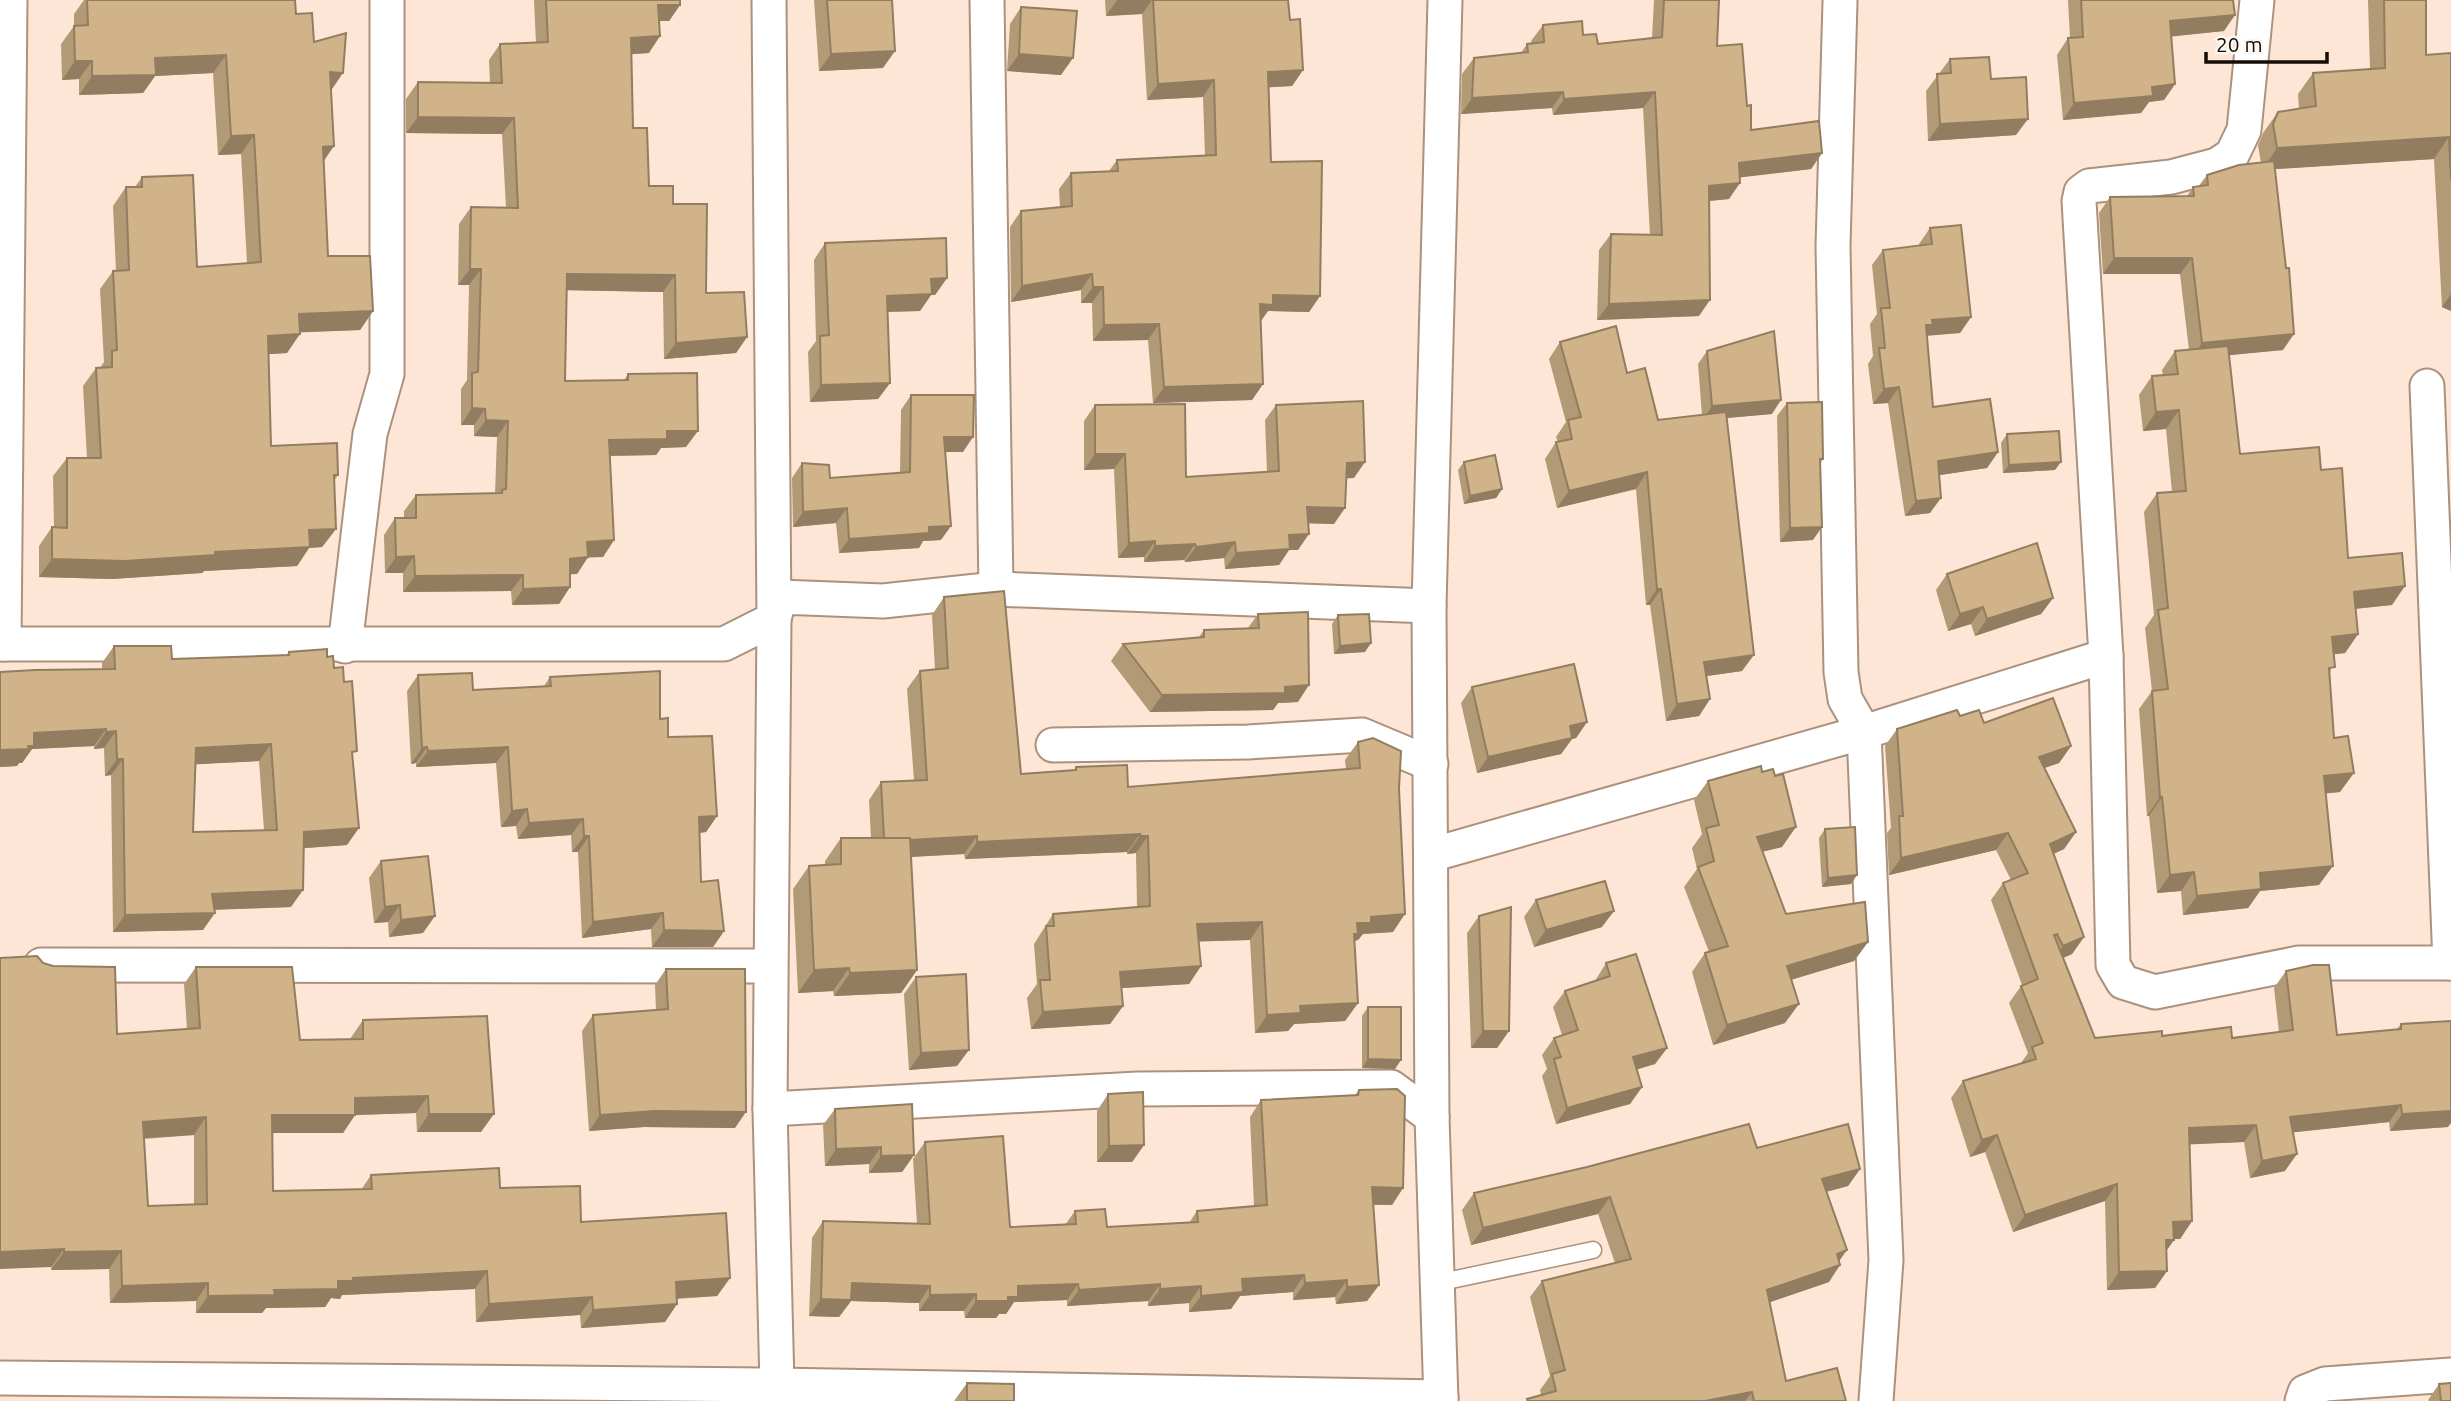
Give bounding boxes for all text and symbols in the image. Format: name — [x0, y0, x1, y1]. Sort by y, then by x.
scale bar — [2206, 21, 2327, 65]
text: 20 m — [2216, 32, 2263, 56]

